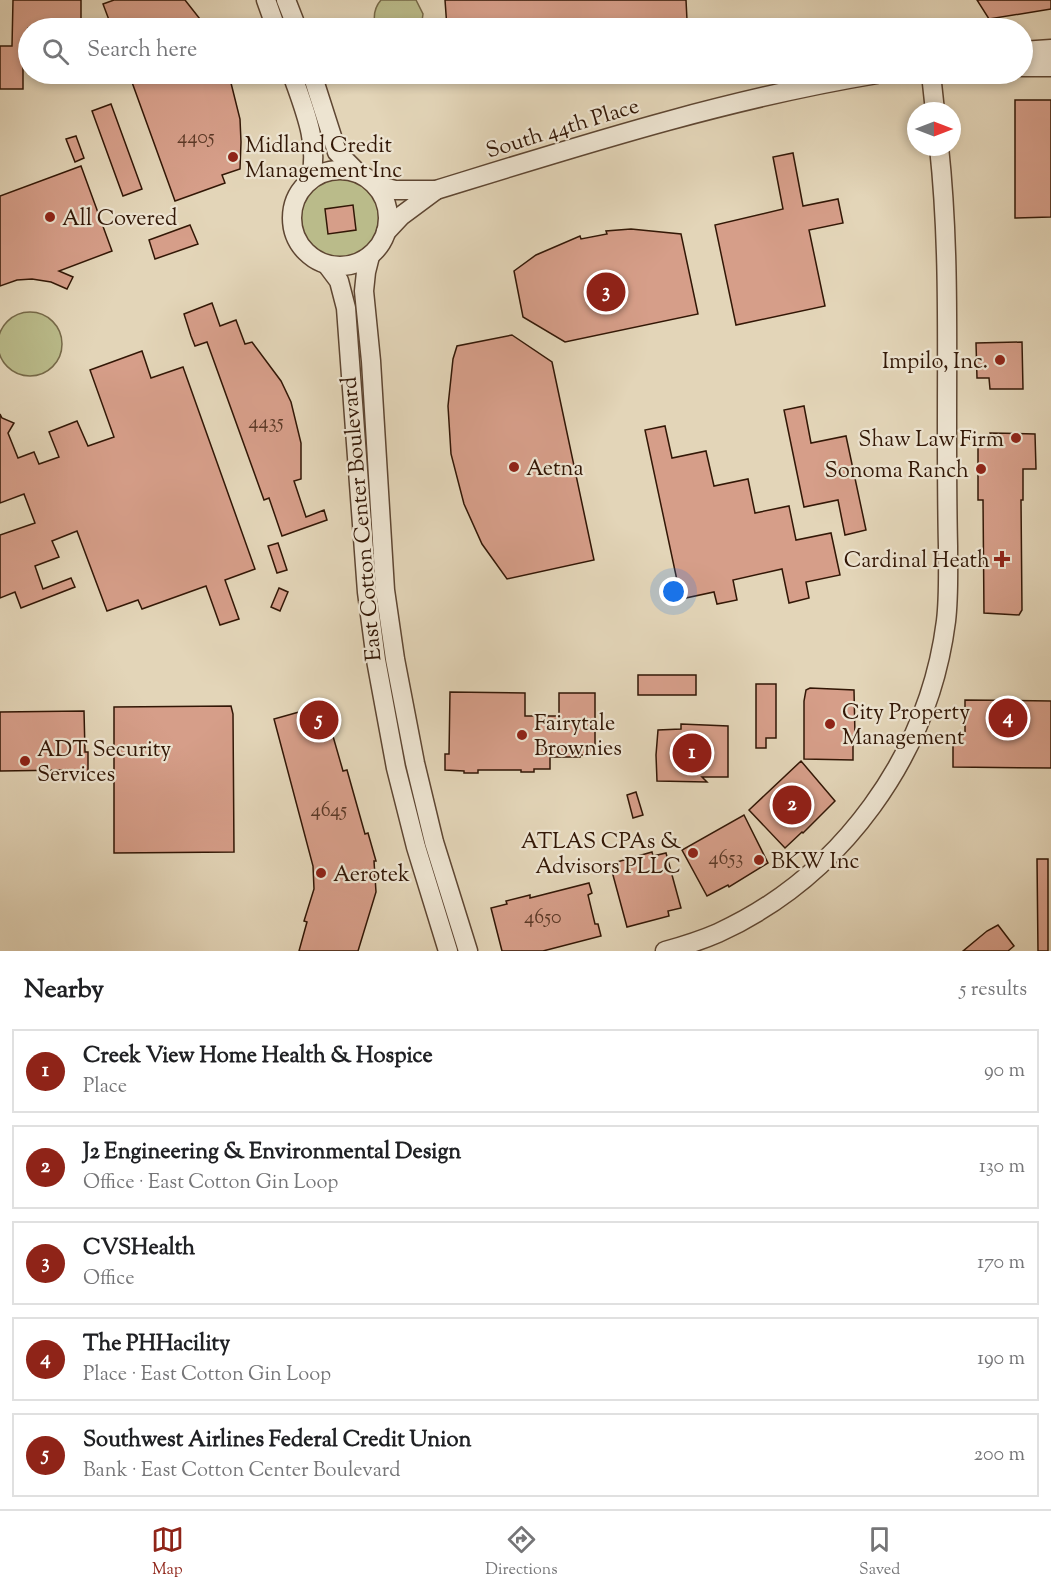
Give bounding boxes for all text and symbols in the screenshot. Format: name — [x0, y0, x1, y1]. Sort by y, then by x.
search box — [18, 18, 1033, 84]
icon: search — [39, 35, 72, 68]
text: Search here — [87, 35, 197, 67]
street label: South 44th Place — [482, 91, 643, 168]
north arrow — [907, 102, 961, 156]
house number: 4405 — [177, 124, 215, 153]
place label: Midland Credit Management Inc — [245, 131, 402, 188]
marker: Midland Credit Management Inc — [226, 150, 240, 164]
place label: All Covered — [62, 204, 177, 236]
marker: All Covered — [43, 210, 57, 224]
pin: 3 — [586, 270, 626, 314]
place label: Impilo, Inc. — [882, 347, 988, 379]
marker: Impilo, Inc. — [993, 353, 1007, 367]
street label: East Cotton Center Boulevard — [335, 375, 391, 662]
house number: 4435 — [248, 409, 284, 438]
place label: Shaw Law Firm — [858, 425, 1004, 457]
marker: Shaw Law Firm — [1009, 431, 1023, 445]
place label: Aetna — [526, 454, 584, 486]
place label: Sonoma Ranch — [825, 456, 969, 488]
marker: Aetna — [507, 460, 521, 474]
marker: Sonoma Ranch — [974, 462, 988, 476]
place label: Cardinal Heath — [844, 546, 990, 578]
marker: Cardinal Heath — [995, 552, 1009, 566]
your location — [659, 577, 688, 606]
pin: 4 — [988, 696, 1028, 740]
pin: 5 — [300, 698, 338, 742]
place label: City Property Management — [842, 698, 970, 755]
place label: Fairytale Brownies — [534, 709, 622, 766]
marker: City Property Management — [823, 717, 837, 731]
marker: Fairytale Brownies — [515, 728, 529, 742]
pin: 1 — [672, 730, 712, 776]
place label: ADT Security Services — [37, 735, 171, 792]
marker: ADT Security Services — [18, 754, 32, 768]
pin: 2 — [772, 782, 812, 828]
house number: 4645 — [311, 797, 347, 826]
place label: ATLAS CPAs & Advisors PLLC — [521, 827, 681, 884]
house number: 4653 — [709, 845, 743, 874]
marker: ATLAS CPAs & Advisors PLLC — [686, 846, 700, 860]
place label: BKW Inc — [771, 847, 859, 879]
marker: BKW Inc — [752, 853, 766, 867]
place label: Aerotek — [333, 860, 410, 892]
marker: Aerotek — [314, 866, 328, 880]
house number: 4650 — [524, 904, 562, 933]
text: Nearby — [24, 972, 104, 1009]
text: 5 results — [960, 976, 1027, 1005]
text: Creek View Home Health & Hospice — [83, 1041, 433, 1073]
text: 1 — [42, 1057, 49, 1086]
text: 90 m — [984, 1057, 1025, 1086]
text: Place — [83, 1073, 127, 1102]
text: J2 Engineering & Environmental Design — [83, 1137, 461, 1169]
text: 2 — [41, 1153, 50, 1182]
text: 130 m — [979, 1153, 1025, 1182]
text: Office · East Cotton Gin Loop — [83, 1169, 338, 1198]
text: CVSHealth — [83, 1233, 195, 1265]
text: 3 — [41, 1249, 50, 1278]
text: 170 m — [977, 1249, 1025, 1278]
text: Office — [83, 1265, 135, 1294]
text: The PHHacility — [83, 1329, 230, 1361]
text: 4 — [40, 1345, 51, 1374]
text: 190 m — [977, 1345, 1025, 1374]
text: Place · East Cotton Gin Loop — [83, 1361, 331, 1390]
text: Southwest Airlines Federal Credit Union — [83, 1425, 471, 1457]
text: 5 — [42, 1441, 49, 1470]
text: 200 m — [974, 1441, 1025, 1470]
text: Bank · East Cotton Center Boulevard — [83, 1457, 401, 1486]
tab: Map — [151, 1523, 184, 1582]
tab: Directions — [485, 1523, 558, 1582]
tab: Saved — [859, 1523, 900, 1582]

